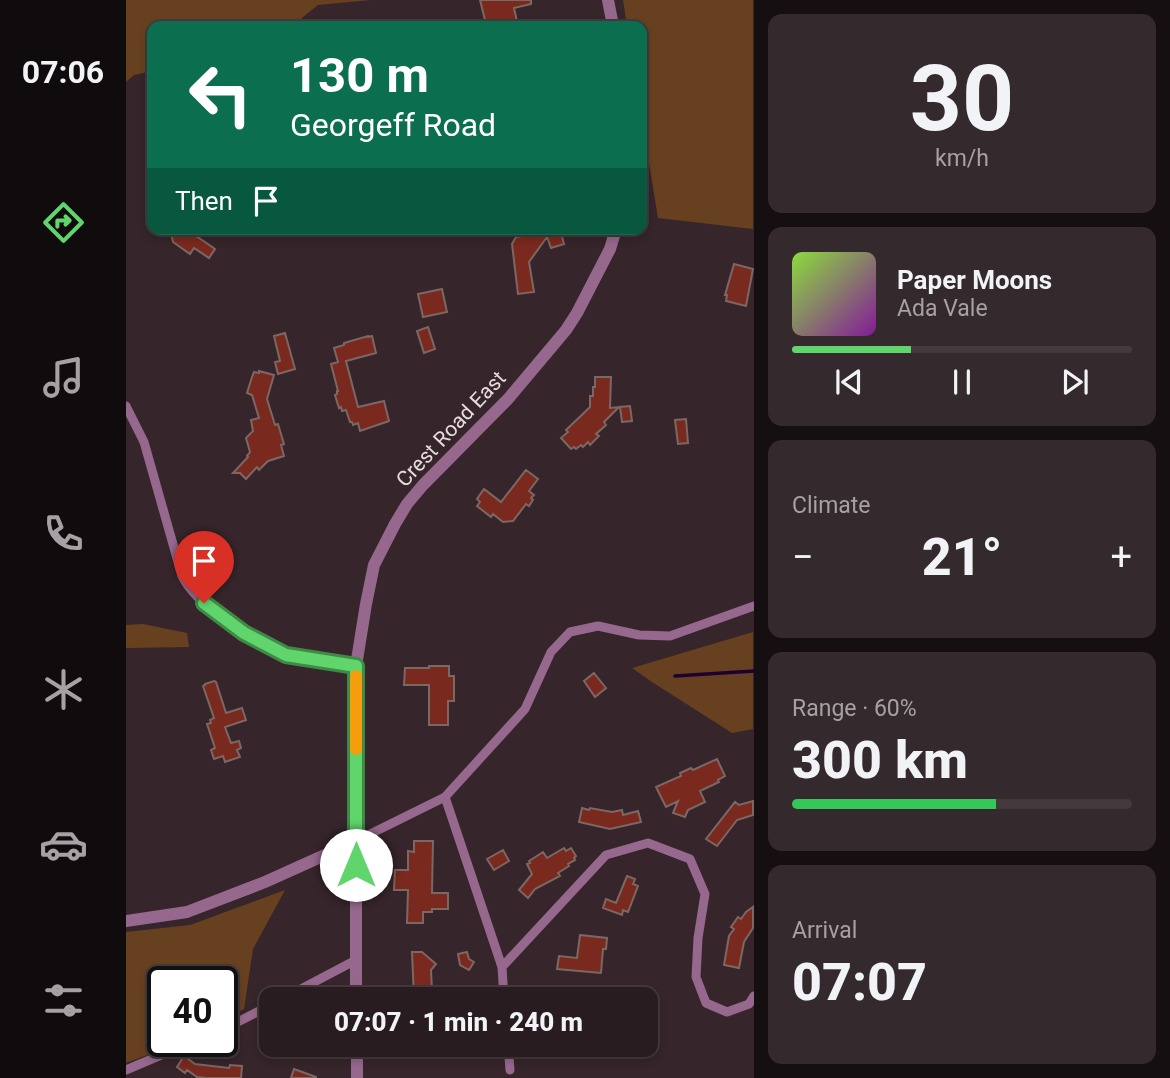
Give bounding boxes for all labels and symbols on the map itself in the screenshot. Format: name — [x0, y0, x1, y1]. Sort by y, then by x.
street label: Crest Road East — [391, 366, 511, 492]
pin — [174, 531, 234, 603]
position arrow — [319, 828, 393, 902]
speed limit sign: 40 — [147, 966, 238, 1057]

